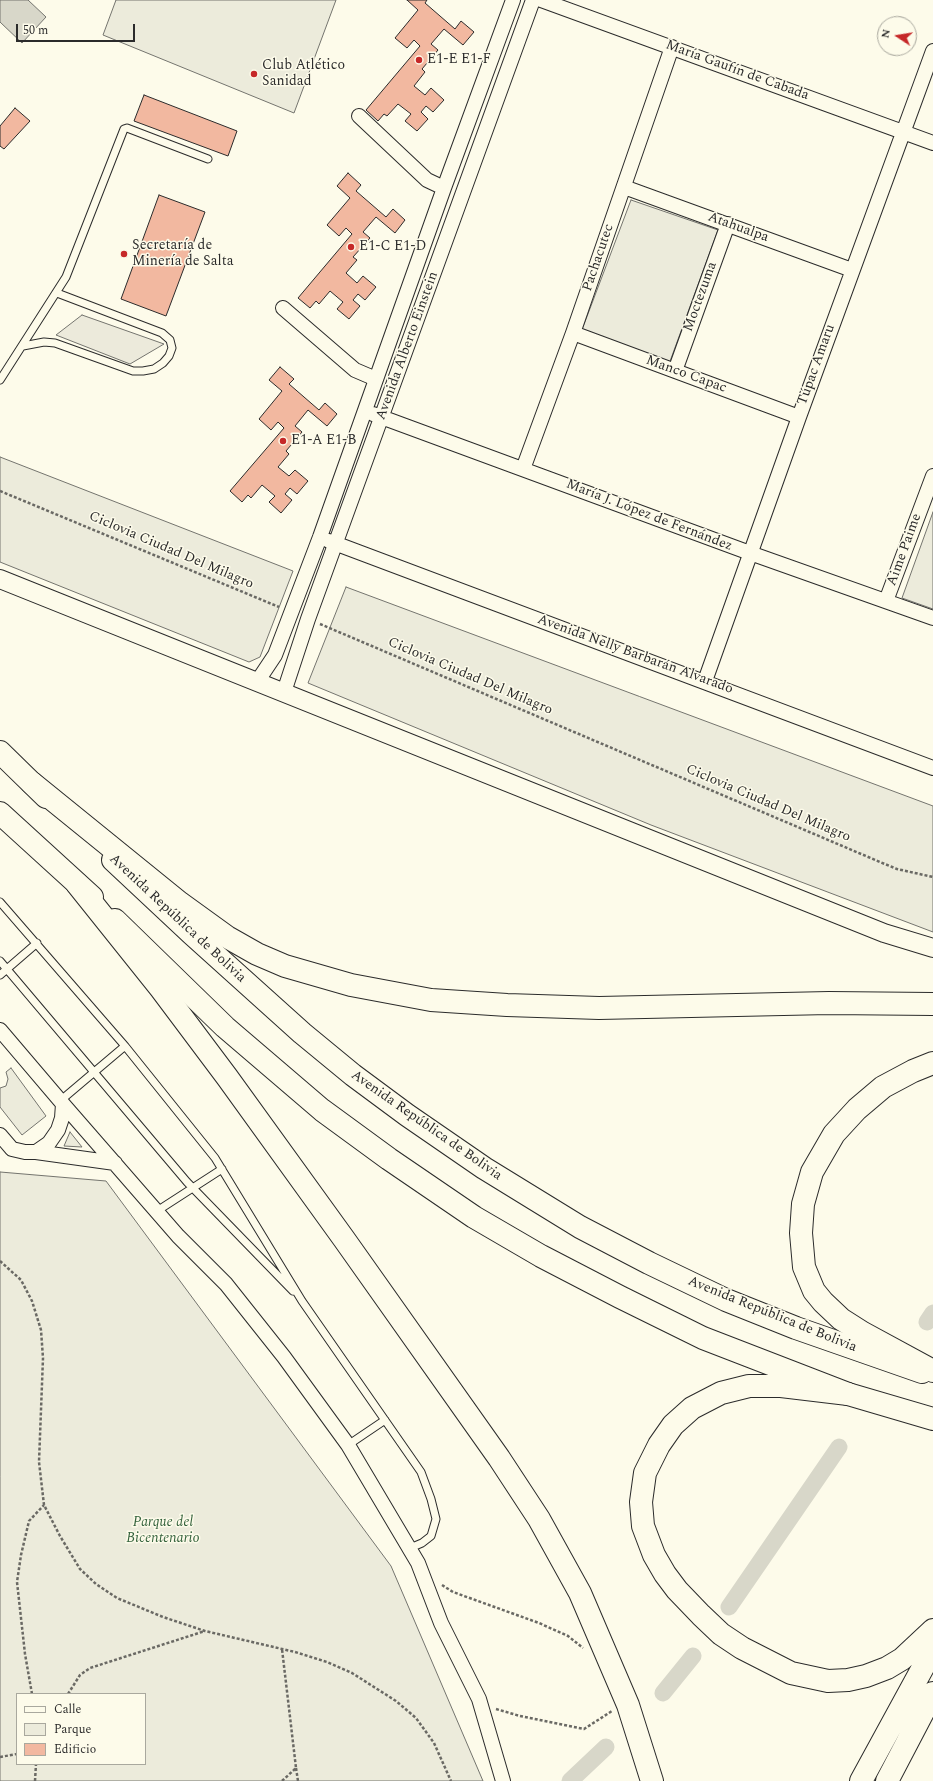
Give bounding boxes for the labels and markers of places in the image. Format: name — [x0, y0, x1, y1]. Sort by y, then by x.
place label: E1-E E1-F — [427, 52, 491, 68]
marker: E1-E E1-F — [414, 55, 424, 65]
place label: Club Atlético Sanidad — [262, 58, 345, 90]
marker: Club Atlético Sanidad — [249, 69, 259, 79]
place label: Secretaría de Minería de Salta — [132, 238, 234, 270]
place label: E1-C E1-D — [359, 239, 426, 255]
marker: E1-C E1-D — [346, 242, 356, 252]
marker: Secretaría de Minería de Salta — [119, 249, 129, 259]
place label: E1-A E1-B — [291, 433, 357, 449]
marker: E1-A E1-B — [278, 436, 288, 446]

